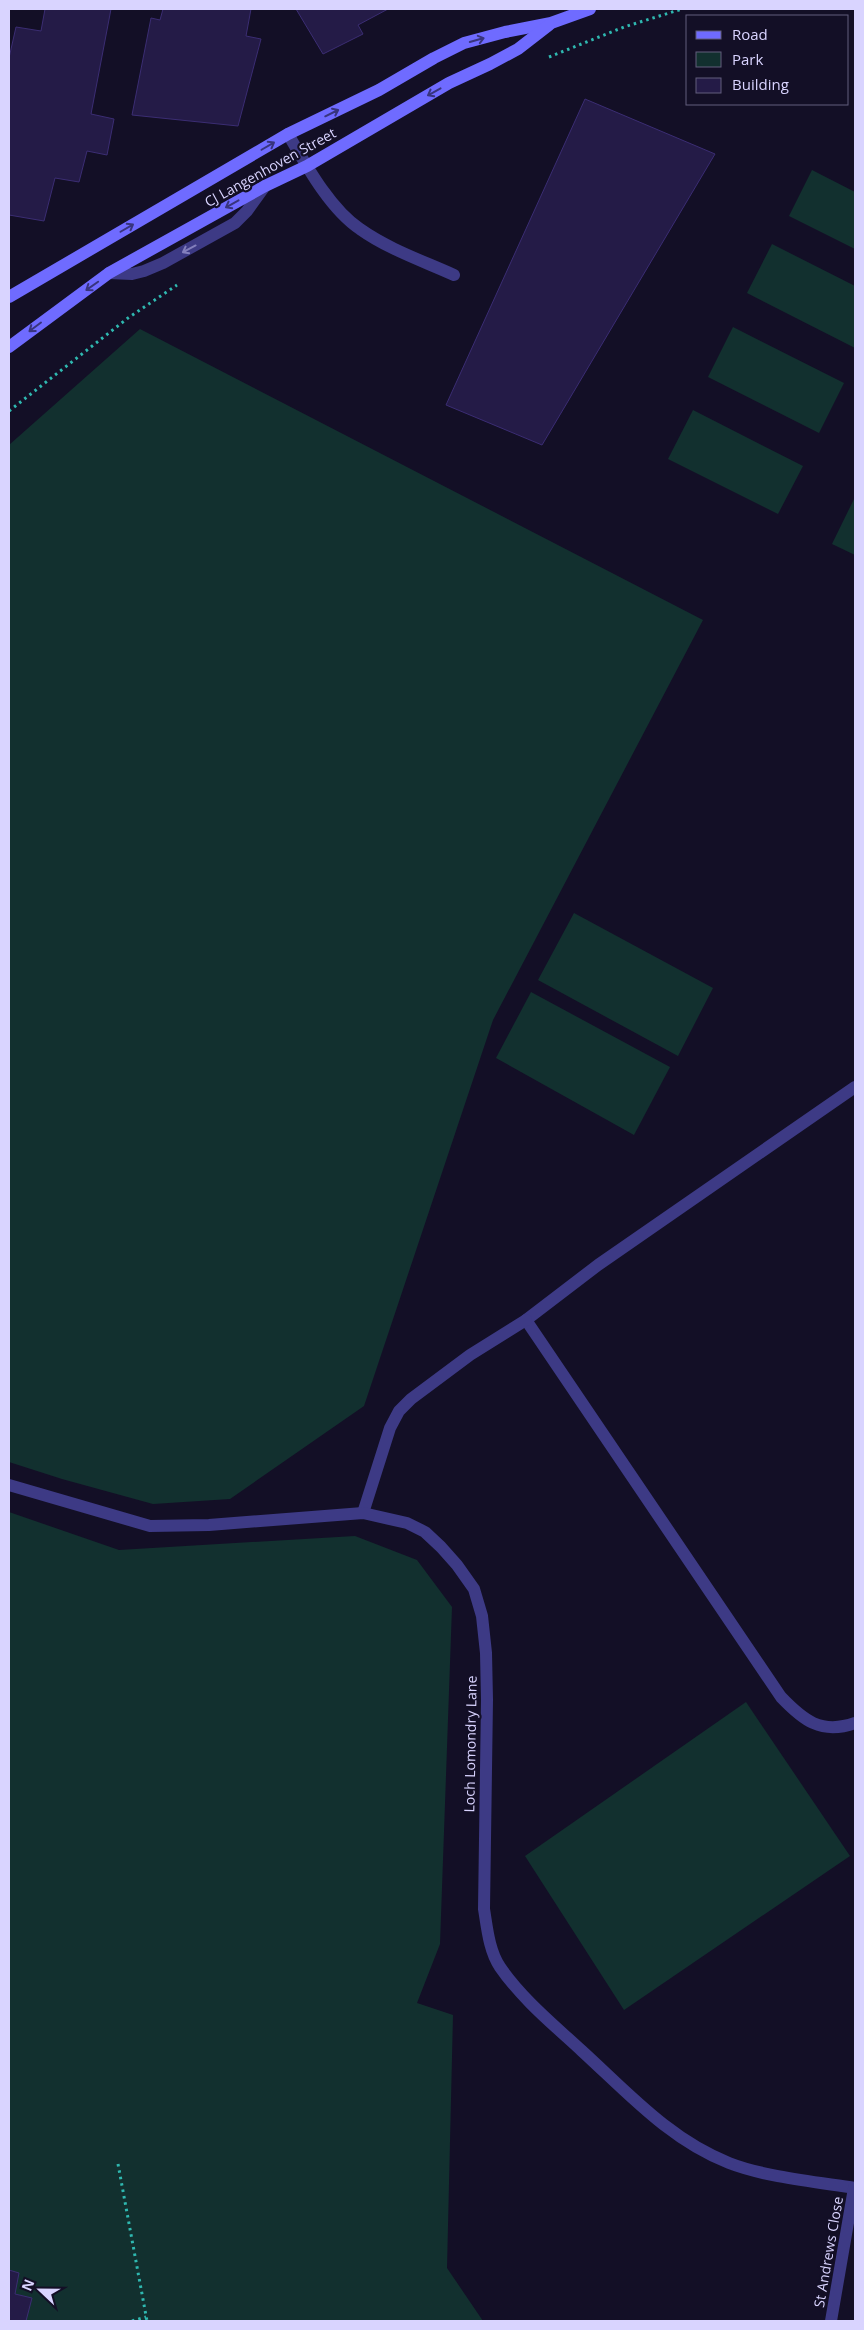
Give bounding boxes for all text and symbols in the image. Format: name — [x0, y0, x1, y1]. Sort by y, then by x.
legend — [686, 15, 849, 105]
text: Road — [732, 24, 768, 44]
one-way arrow — [468, 34, 484, 44]
text: Park — [732, 49, 763, 69]
text: Building — [732, 74, 789, 94]
one-way arrow — [426, 87, 441, 97]
one-way arrow — [324, 108, 339, 117]
street label: CJ Langenhoven Street — [201, 123, 339, 211]
one-way arrow — [260, 141, 275, 151]
one-way arrow — [225, 199, 240, 209]
one-way arrow — [120, 222, 134, 232]
one-way arrow — [181, 244, 196, 254]
one-way arrow — [85, 281, 99, 291]
one-way arrow — [28, 322, 42, 332]
street label: Loch Lomondry Lane — [459, 1675, 481, 1813]
street label: St Andrews Close — [809, 2195, 847, 2309]
north arrow — [15, 2265, 65, 2315]
text: N — [17, 2276, 38, 2294]

